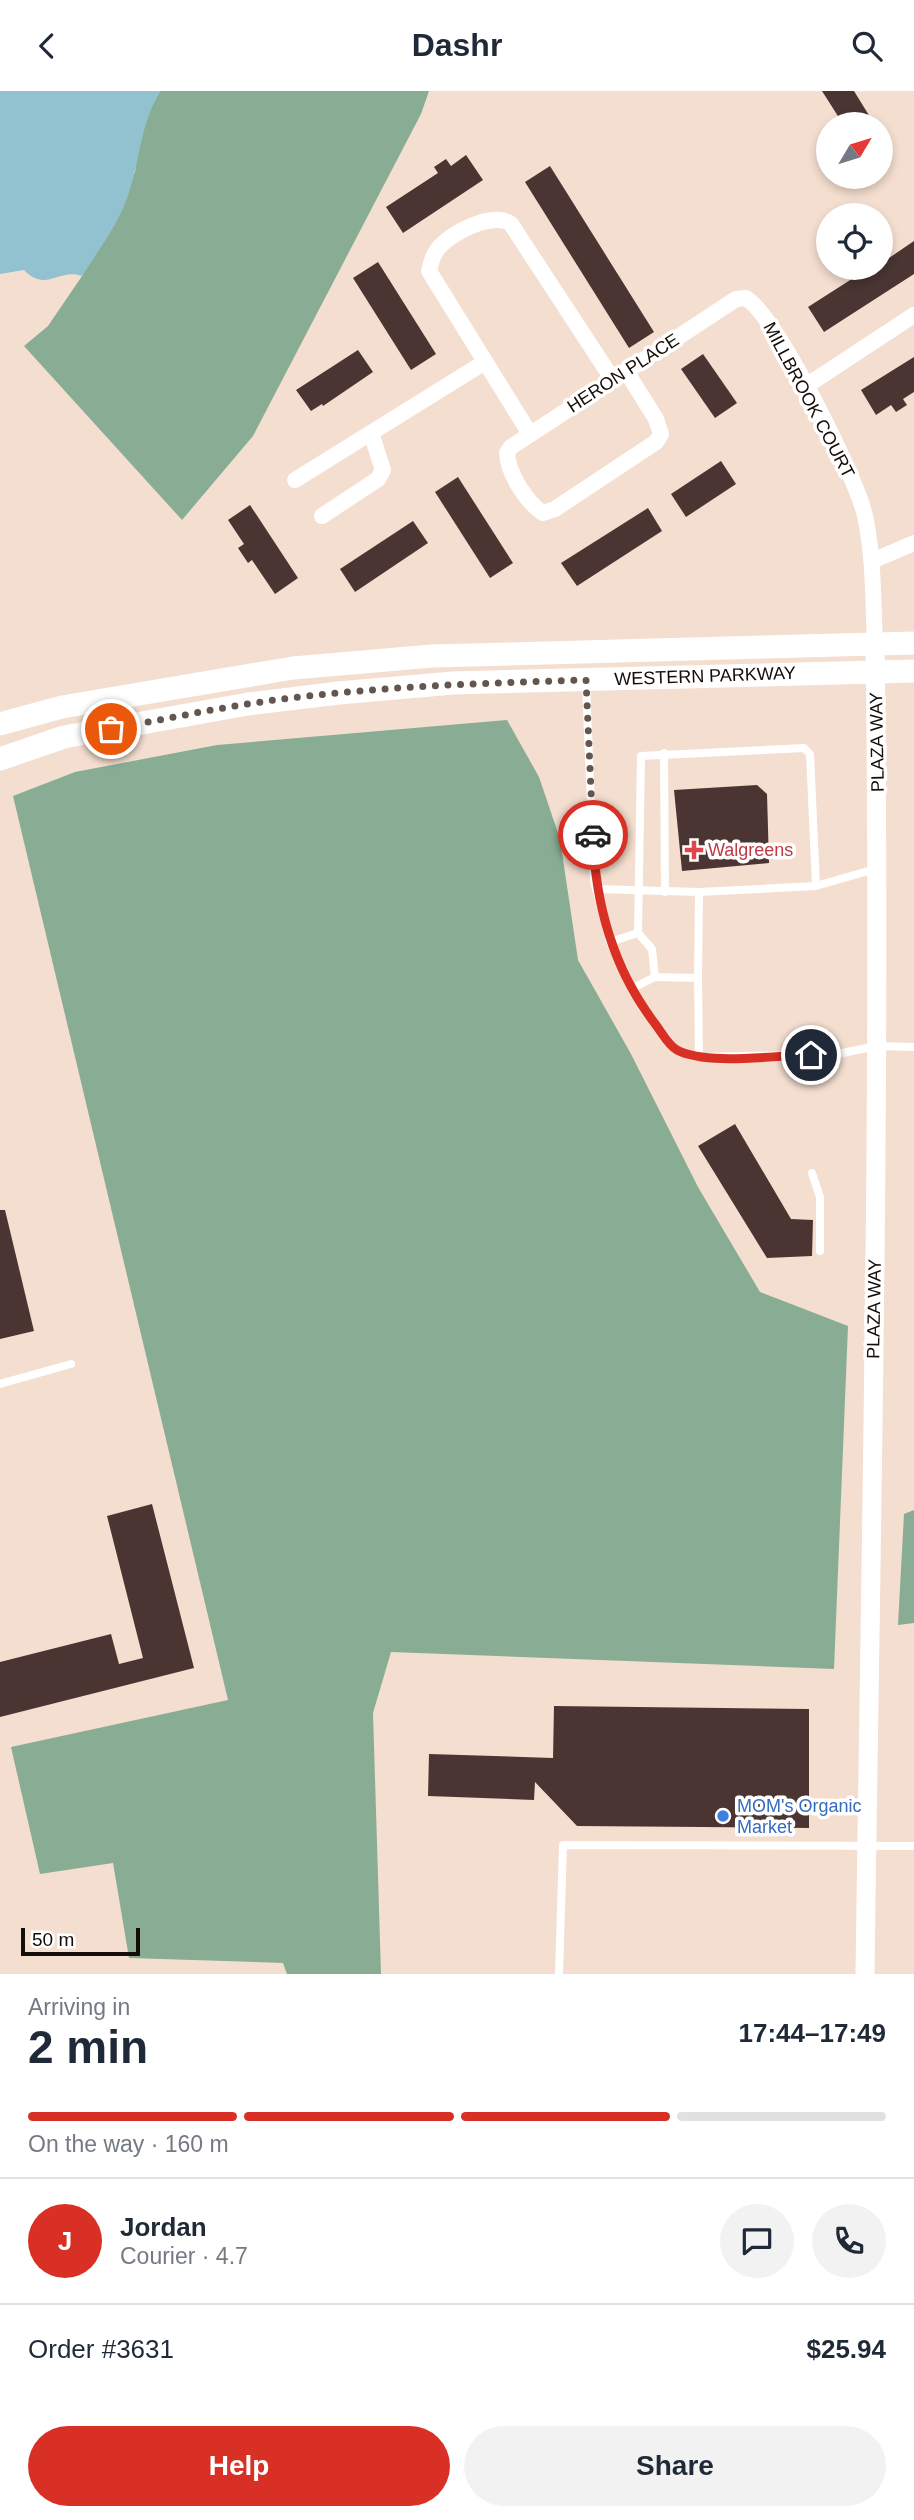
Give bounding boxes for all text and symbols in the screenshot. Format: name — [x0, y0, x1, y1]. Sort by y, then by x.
icon: back — [28, 27, 66, 65]
text: Dashr — [412, 27, 502, 63]
icon: search — [848, 27, 886, 65]
north arrow — [816, 112, 892, 189]
map controls — [816, 112, 893, 280]
button: locate — [816, 203, 893, 280]
street label: MILLBROOK COURT — [759, 319, 859, 481]
street label: HERON PLACE — [563, 329, 683, 417]
street label: WESTERN PARKWAY — [614, 663, 796, 689]
street label: PLAZA WAY — [866, 692, 888, 792]
pin — [81, 699, 141, 759]
icon: bag — [92, 710, 130, 748]
courier — [558, 800, 628, 870]
icon: car — [574, 816, 612, 854]
place label: Walgreens — [708, 840, 793, 860]
marker: Walgreens — [686, 842, 702, 858]
pin — [781, 1025, 841, 1085]
icon: home — [792, 1036, 830, 1074]
street label: PLAZA WAY — [863, 1259, 885, 1359]
place label: MOM's Organic Market — [737, 1796, 861, 1837]
marker: MOM's Organic Market — [715, 1808, 731, 1824]
scale bar — [21, 1925, 140, 1957]
text: 50 m — [32, 1929, 74, 1950]
text: Arriving in — [28, 1994, 130, 2020]
text: 17:44–17:49 — [739, 2018, 886, 2048]
text: 2 min — [28, 2021, 148, 2073]
text: On the way · 160 m — [28, 2131, 229, 2157]
button: chat — [720, 2204, 794, 2278]
button: phone — [812, 2204, 886, 2278]
text: Jordan — [120, 2212, 207, 2242]
text: J — [58, 2226, 72, 2256]
text: Courier · 4.7 — [120, 2243, 248, 2269]
text: Order #3631 — [28, 2334, 174, 2364]
text: $25.94 — [806, 2334, 886, 2364]
button: Help — [28, 2426, 450, 2506]
button: Share — [464, 2426, 886, 2506]

